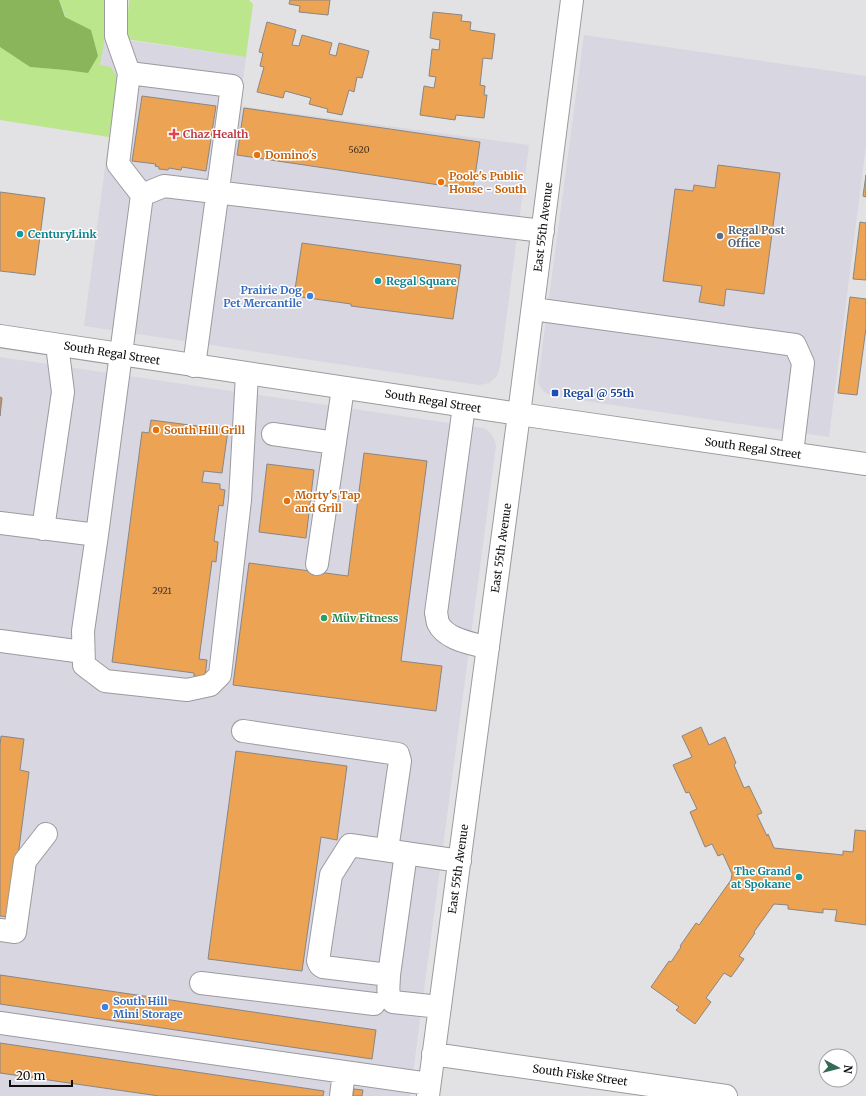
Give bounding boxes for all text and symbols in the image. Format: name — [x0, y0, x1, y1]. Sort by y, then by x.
place label: Chaz Health — [183, 127, 249, 141]
marker: Chaz Health — [168, 128, 180, 140]
house number: 5620 — [348, 144, 370, 155]
place label: Domino's — [265, 148, 317, 162]
marker: Domino's — [252, 150, 262, 160]
place label: Poole's Public House - South — [449, 169, 527, 196]
marker: Poole's Public House - South — [436, 177, 446, 187]
street label: East 55th Avenue — [531, 181, 555, 273]
place label: Regal Post Office — [728, 223, 785, 250]
place label: CenturyLink — [28, 227, 97, 241]
marker: CenturyLink — [15, 229, 25, 239]
marker: Regal Post Office — [715, 231, 725, 241]
place label: Regal Square — [386, 274, 457, 288]
marker: Regal Square — [373, 276, 383, 286]
place label: Prairie Dog Pet Mercantile — [223, 283, 302, 310]
marker: Prairie Dog Pet Mercantile — [305, 291, 315, 301]
street label: South Regal Street — [63, 338, 162, 368]
street label: South Regal Street — [384, 386, 483, 416]
place label: Regal @ 55th — [563, 386, 635, 400]
marker: Regal @ 55th — [550, 388, 560, 398]
place label: South Hill Grill — [164, 423, 245, 437]
marker: South Hill Grill — [151, 425, 161, 435]
street label: South Regal Street — [704, 434, 803, 462]
place label: Morty's Tap and Grill — [295, 488, 360, 515]
marker: Morty's Tap and Grill — [282, 496, 292, 506]
street label: East 55th Avenue — [488, 502, 514, 594]
house number: 2921 — [152, 585, 172, 596]
place label: Müv Fitness — [332, 611, 399, 625]
marker: Müv Fitness — [319, 613, 329, 623]
street label: East 55th Avenue — [445, 823, 471, 915]
place label: The Grand at Spokane — [731, 864, 791, 891]
marker: The Grand at Spokane — [794, 872, 804, 882]
place label: South Hill Mini Storage — [113, 994, 183, 1021]
marker: South Hill Mini Storage — [100, 1002, 110, 1012]
north arrow — [818, 1048, 858, 1088]
street label: South Fiske Street — [532, 1061, 629, 1089]
scale bar — [10, 1062, 72, 1088]
text: N — [840, 1064, 855, 1075]
text: 20 m — [16, 1068, 45, 1083]

